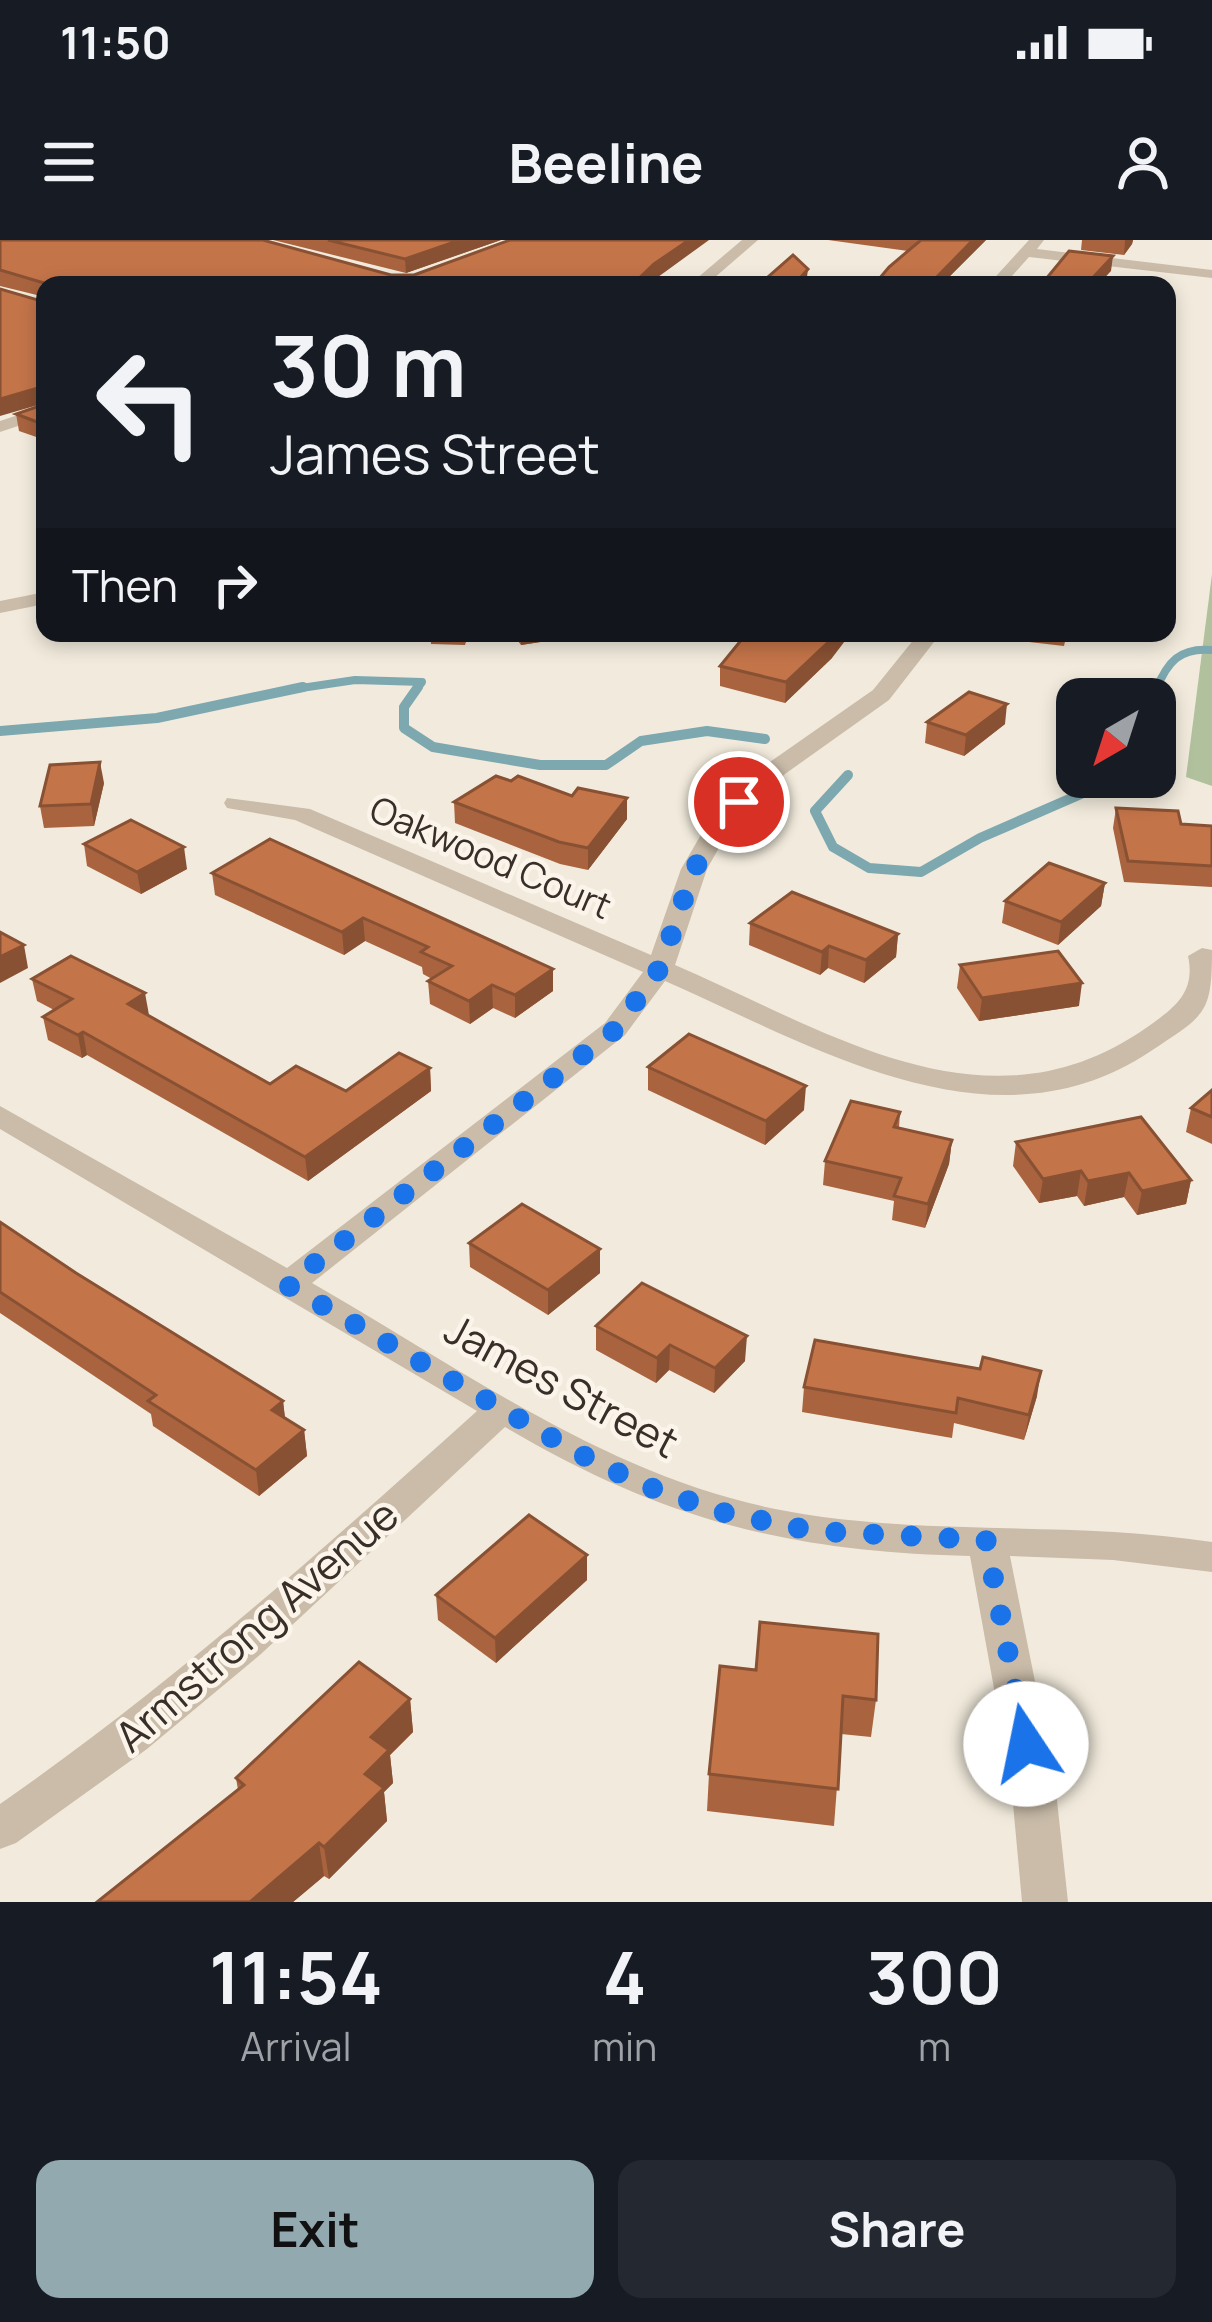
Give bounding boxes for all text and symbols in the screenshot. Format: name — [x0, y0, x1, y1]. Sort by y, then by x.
text: 11:50 — [60, 11, 171, 73]
text: Beeline — [508, 125, 704, 199]
icon: menu — [36, 129, 102, 195]
icon: person — [1110, 129, 1176, 195]
text: 30 m — [270, 307, 466, 422]
icon: left — [72, 324, 228, 480]
text: James Street — [270, 416, 600, 490]
icon: right — [202, 552, 268, 618]
text: Then — [72, 554, 178, 616]
north arrow — [1056, 678, 1176, 798]
map controls — [1056, 678, 1176, 798]
pin — [688, 751, 790, 853]
icon: arrive — [706, 769, 772, 835]
street label: Oakwood Court — [363, 784, 619, 930]
street label: James Street — [435, 1299, 689, 1471]
street label: Armstrong Avenue — [102, 1486, 410, 1764]
position arrow — [963, 1681, 1089, 1807]
text: 11:54 — [209, 1927, 383, 2026]
text: 4 — [603, 1927, 646, 2026]
text: 300 — [866, 1927, 1003, 2026]
text: Arrival — [240, 2019, 352, 2073]
text: min — [592, 2019, 657, 2073]
text: m — [918, 2019, 951, 2073]
button: Exit — [36, 2160, 594, 2298]
button: Share — [618, 2160, 1176, 2298]

